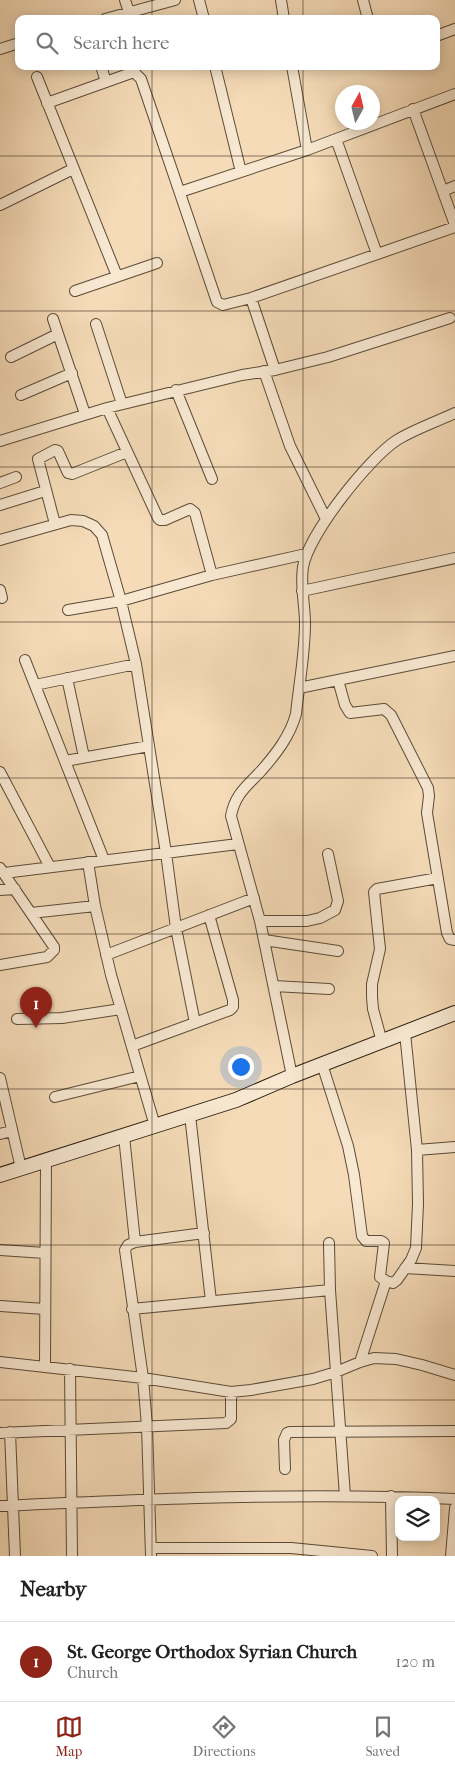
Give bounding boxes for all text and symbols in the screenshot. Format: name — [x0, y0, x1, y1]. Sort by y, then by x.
search box — [15, 15, 440, 70]
icon: search — [33, 29, 61, 57]
text: Search here — [73, 32, 169, 54]
north arrow — [335, 85, 380, 130]
pin: 1 — [20, 987, 52, 1028]
your location — [228, 1054, 254, 1080]
map controls — [395, 1496, 440, 1541]
button: layers — [395, 1496, 440, 1541]
text: Nearby — [20, 1577, 86, 1601]
text: St. George Orthodox Syrian Church — [67, 1641, 357, 1663]
text: 1 — [33, 1652, 39, 1671]
text: 120 m — [396, 1652, 435, 1671]
text: Church — [67, 1663, 118, 1682]
tab: Map — [55, 1713, 83, 1760]
tab: Directions — [193, 1713, 256, 1760]
tab: Saved — [365, 1713, 400, 1760]

